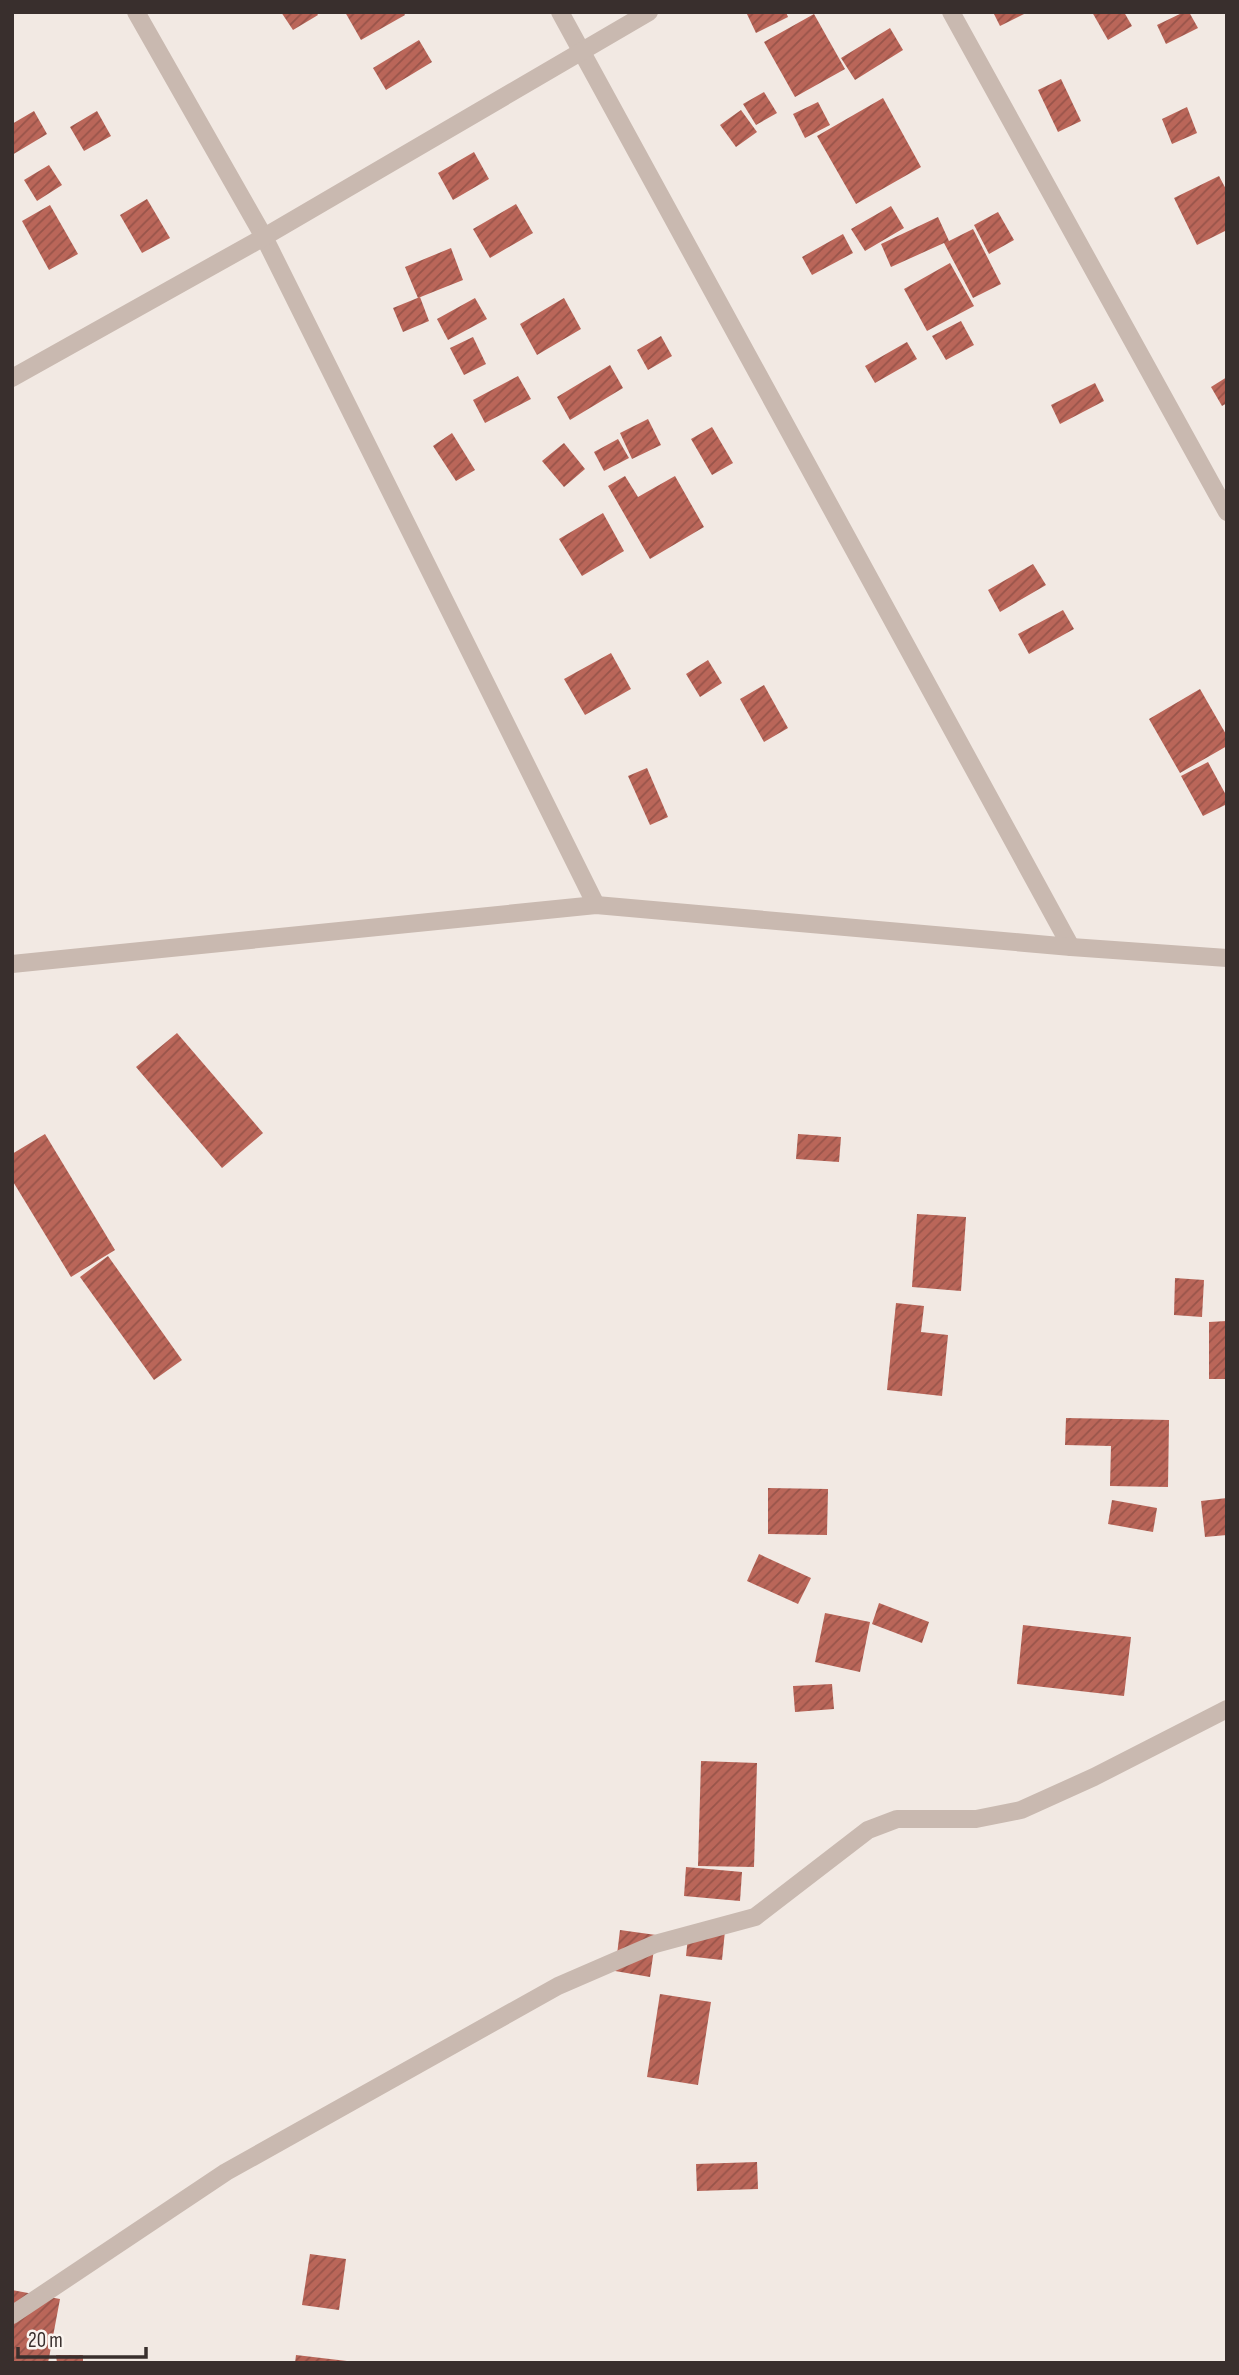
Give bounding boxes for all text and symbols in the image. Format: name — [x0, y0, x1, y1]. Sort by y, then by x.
scale bar — [18, 2316, 145, 2360]
text: 20 m — [28, 2328, 63, 2353]

